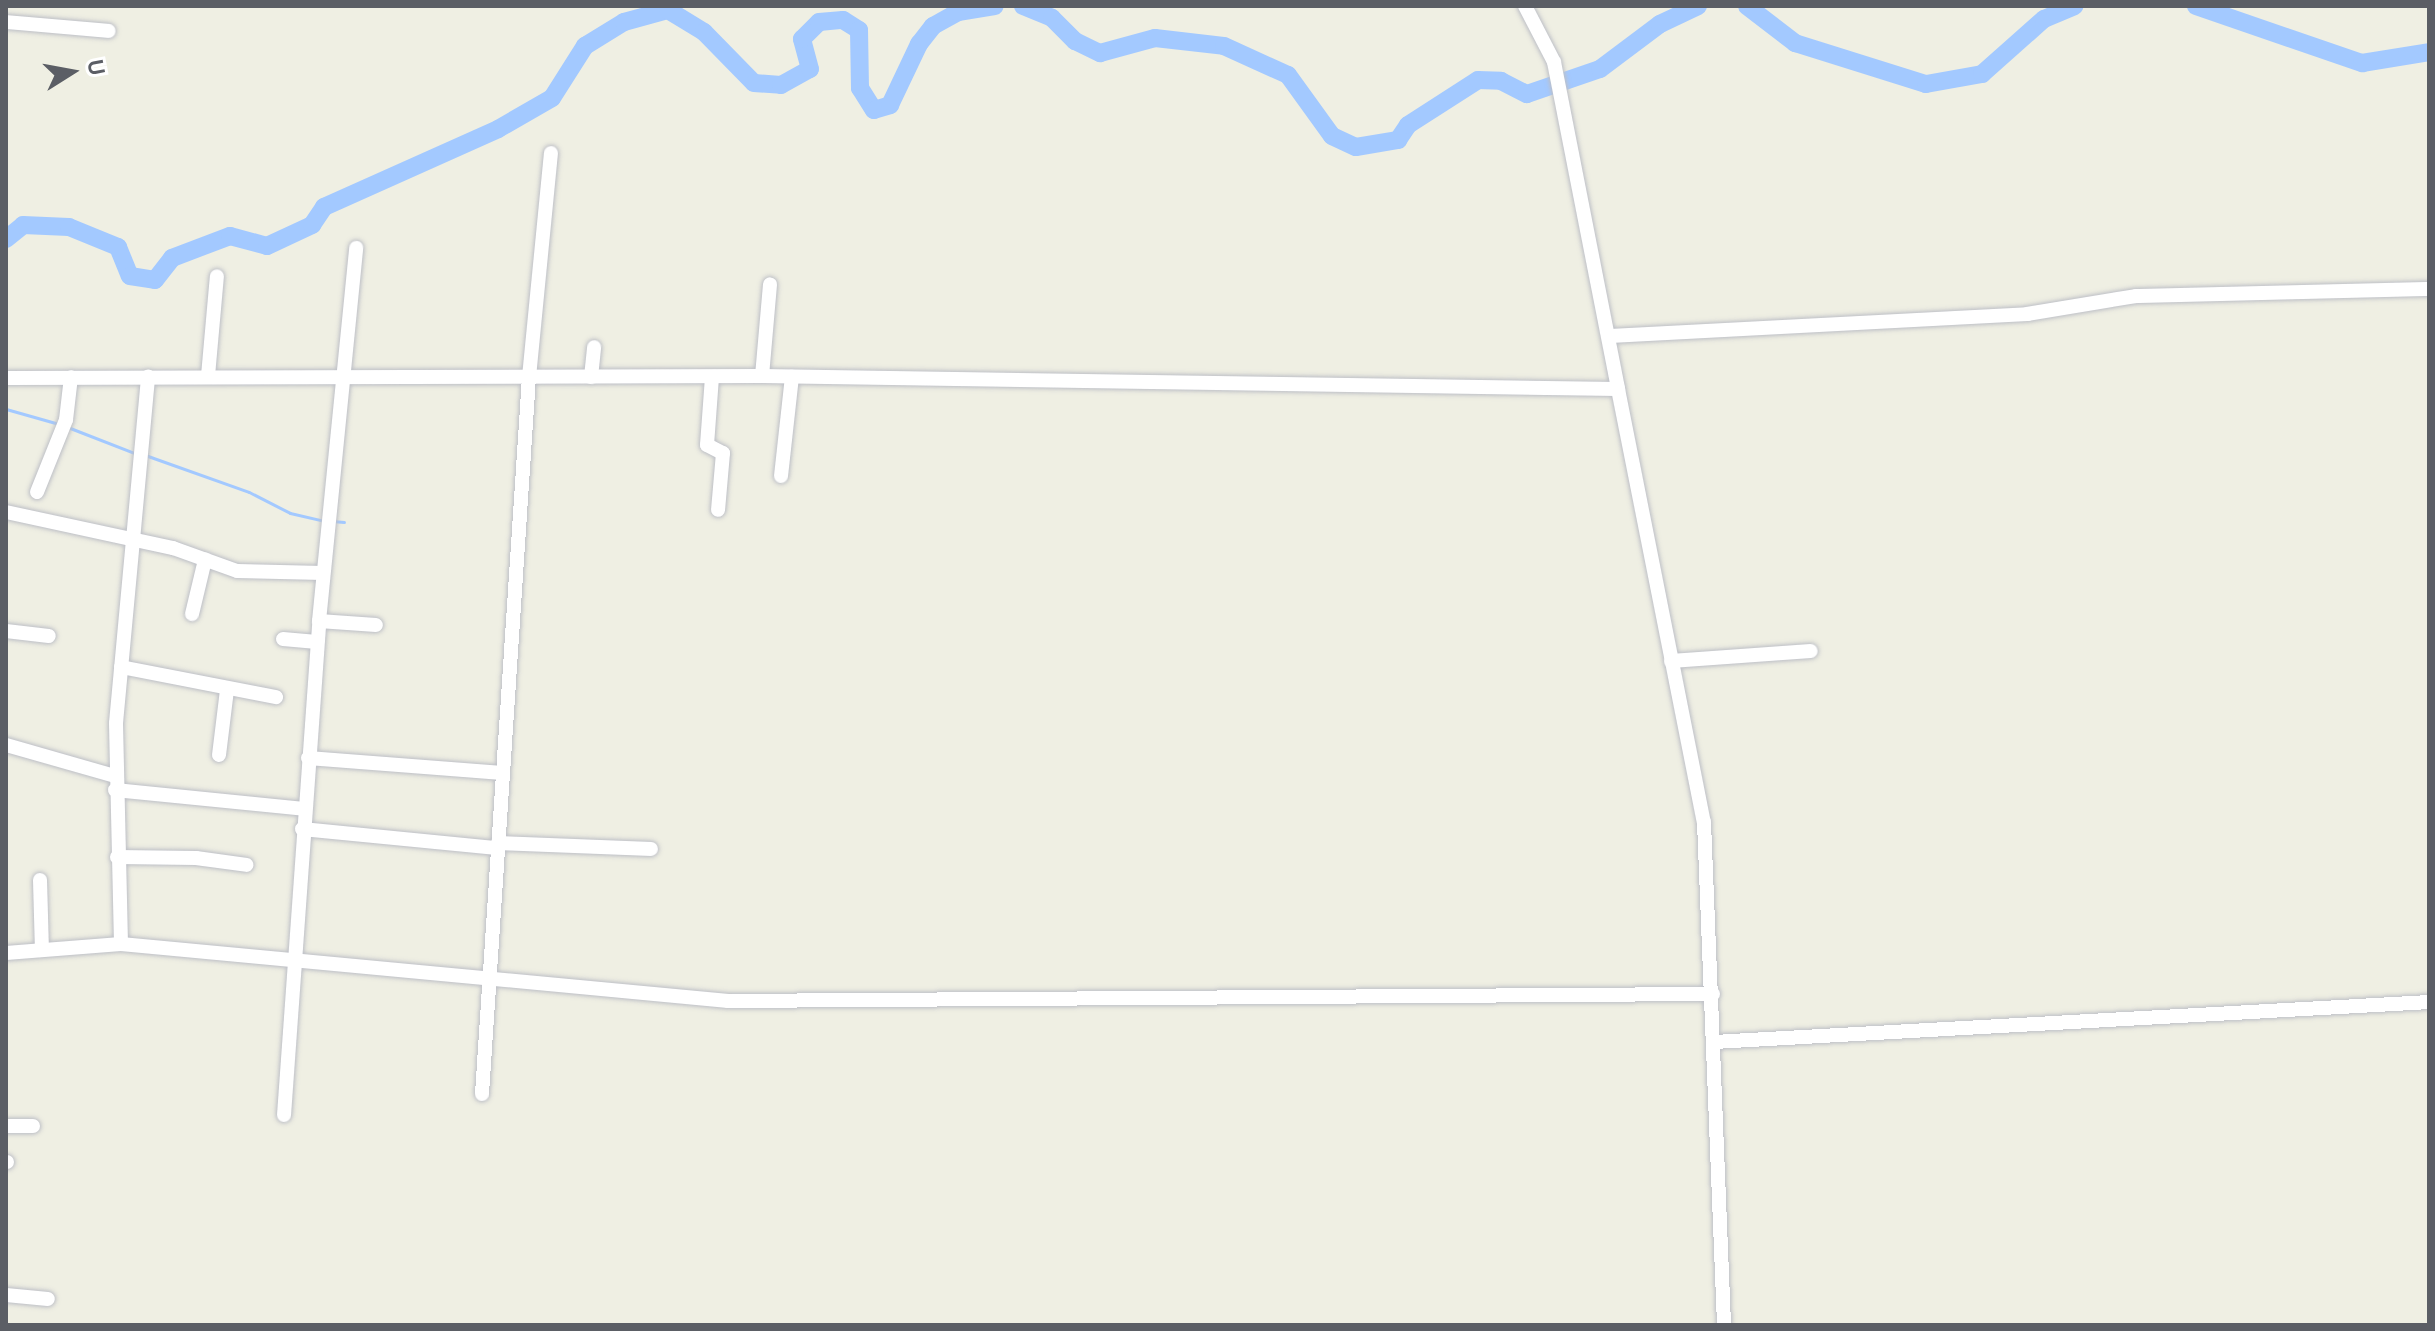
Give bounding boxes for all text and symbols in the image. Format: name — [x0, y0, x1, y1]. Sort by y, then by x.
north arrow — [32, 32, 112, 112]
text: U — [81, 57, 111, 78]

